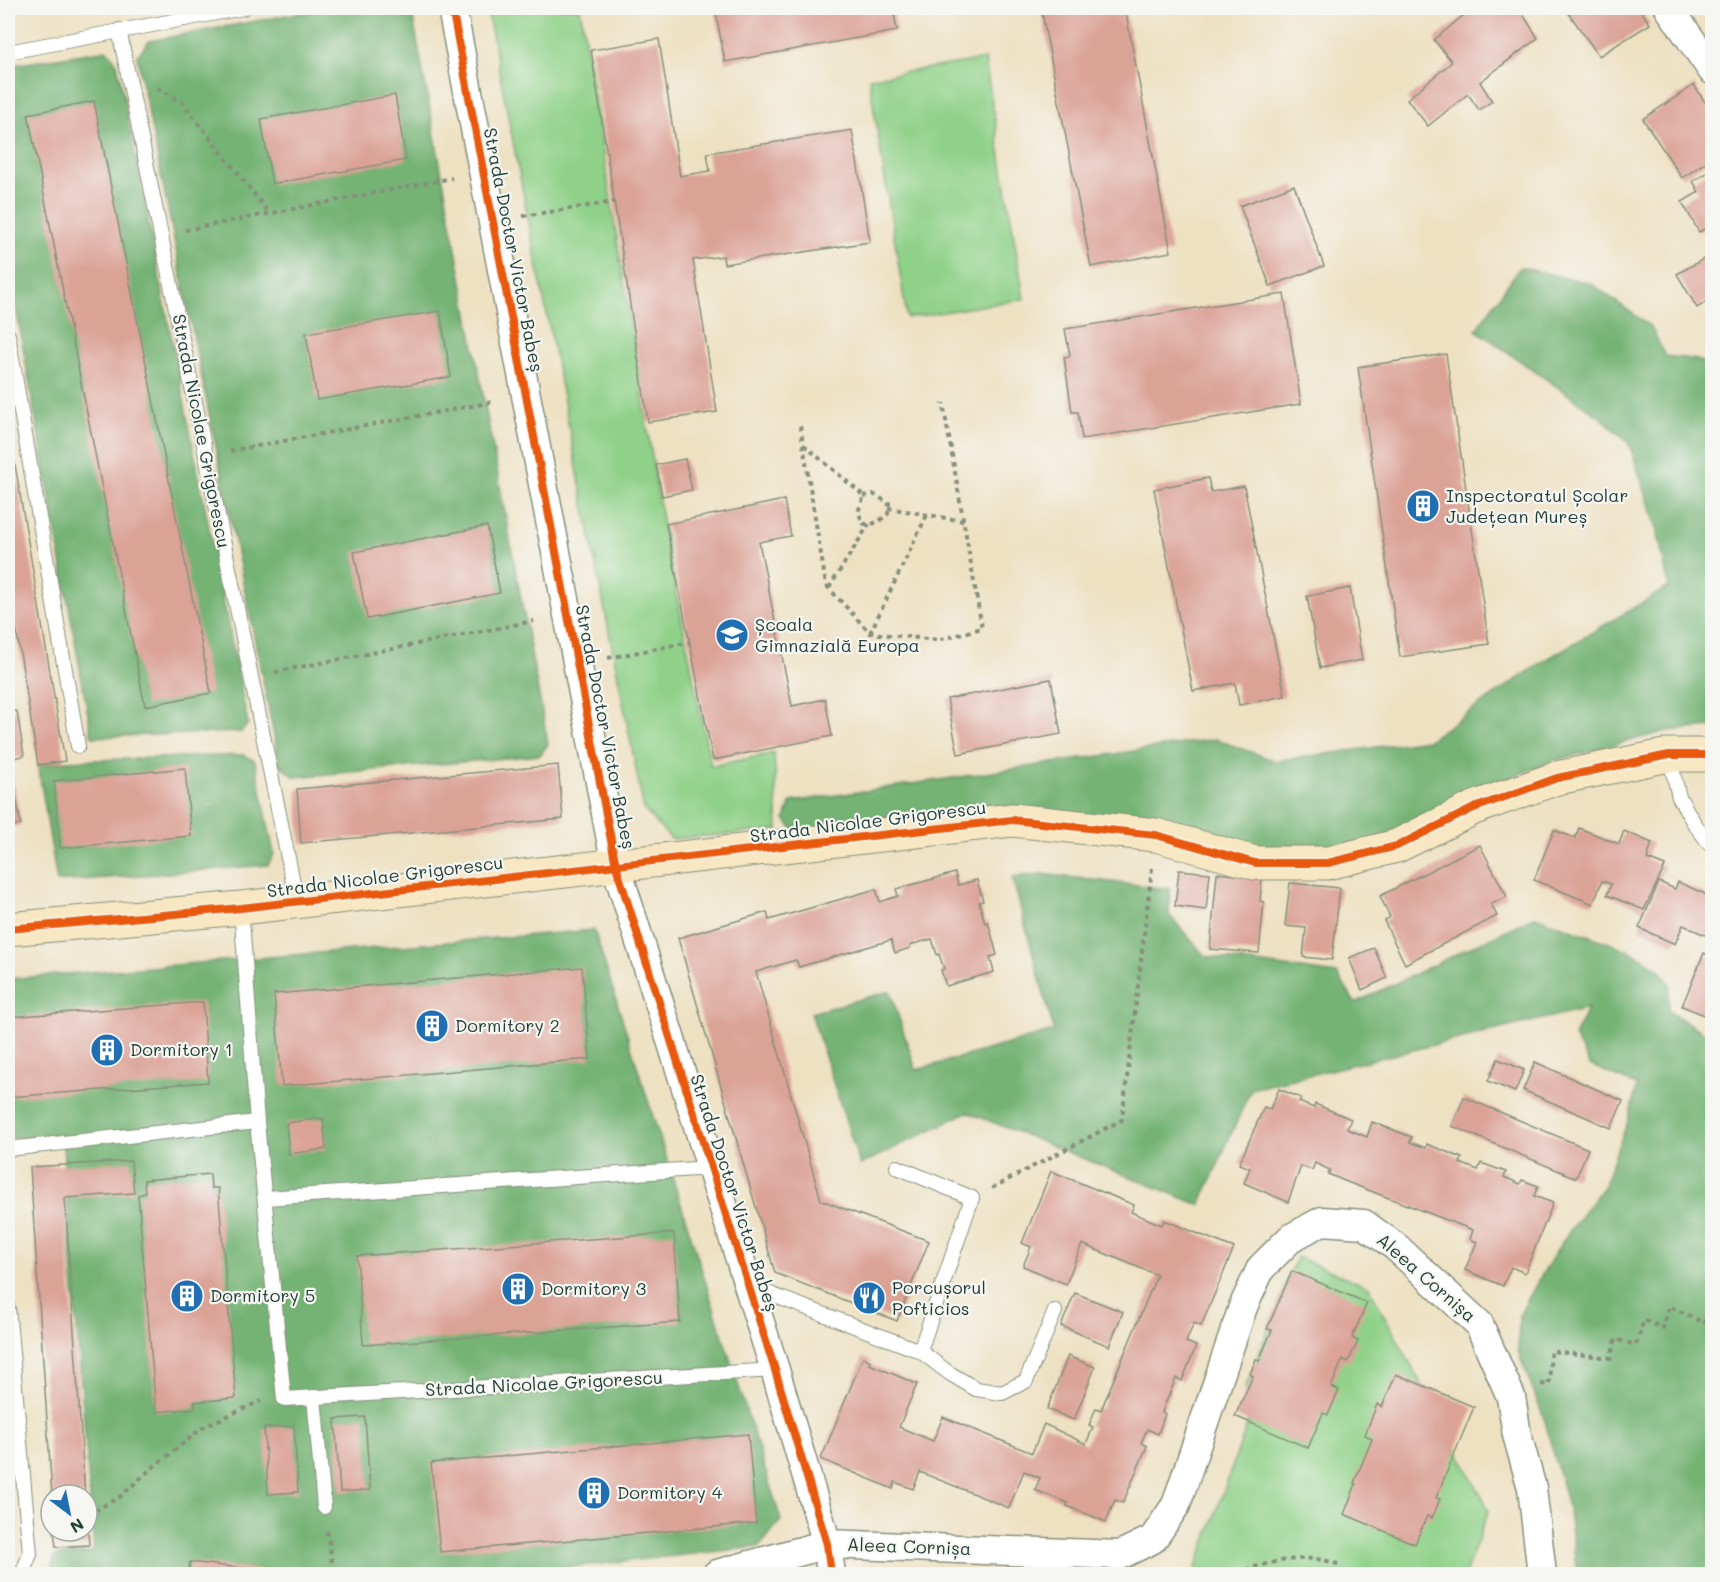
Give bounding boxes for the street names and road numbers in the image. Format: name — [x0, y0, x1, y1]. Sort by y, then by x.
street label: Strada Doctor Victor Babeș — [478, 126, 549, 374]
street label: Strada Nicolae Grigorescu — [168, 312, 236, 550]
street label: Strada Doctor Victor Babeș — [570, 603, 641, 851]
street label: Strada Nicolae Grigorescu — [748, 795, 987, 847]
street label: Strada Nicolae Grigorescu — [265, 850, 504, 902]
street label: Strada Doctor Victor Babeș — [685, 1071, 785, 1315]
street label: Aleea Cornișa — [1372, 1227, 1481, 1327]
street label: Strada Nicolae Grigorescu — [425, 1365, 663, 1401]
street label: Aleea Cornișa — [847, 1532, 972, 1560]

